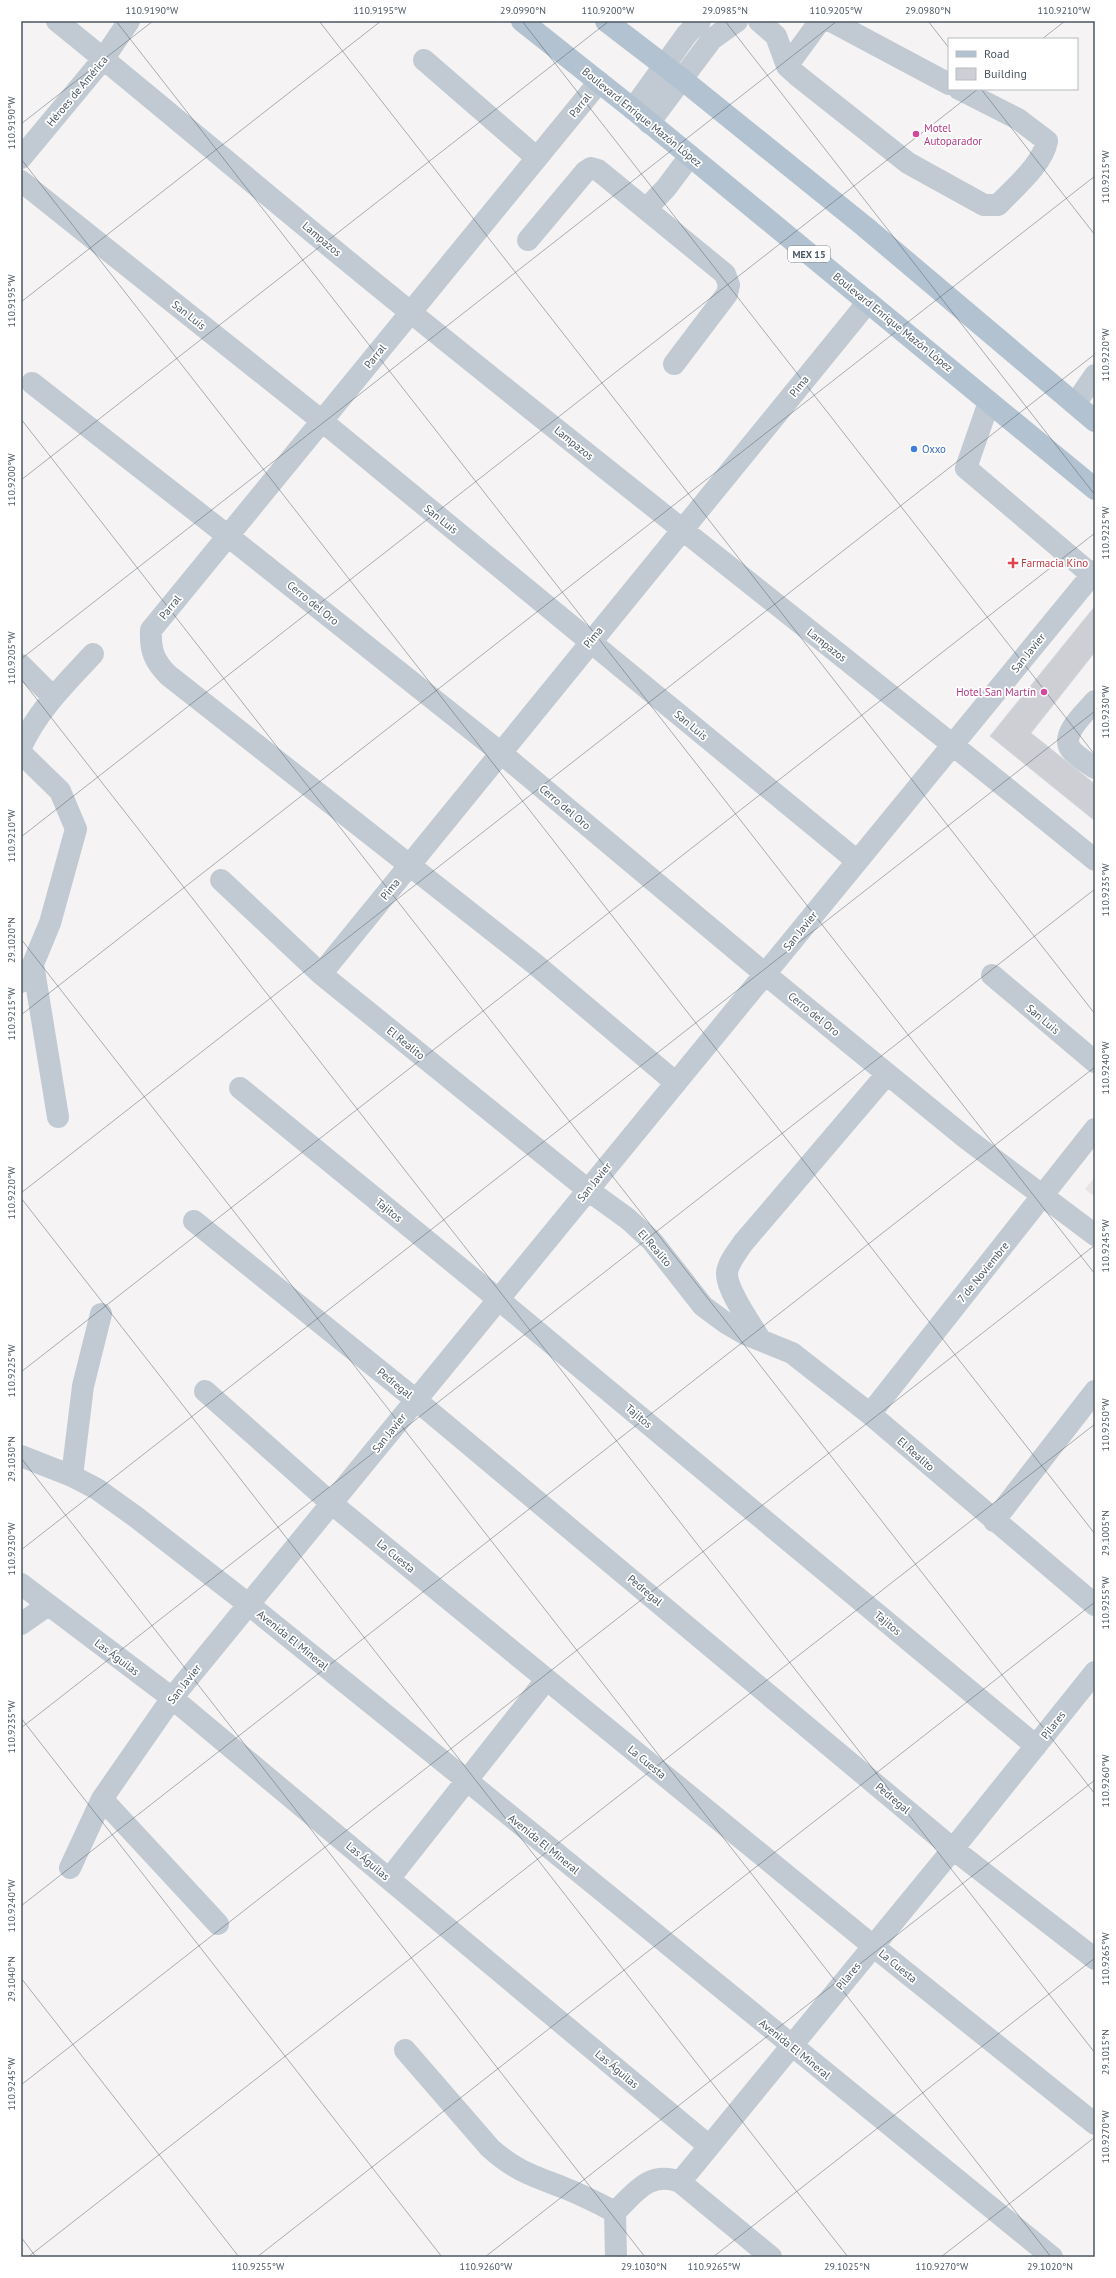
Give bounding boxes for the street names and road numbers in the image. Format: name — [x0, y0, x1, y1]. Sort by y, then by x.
street label: Héroes de América — [43, 53, 111, 129]
street label: Boulevard Enrique Mazón López — [579, 64, 705, 170]
street label: Parral — [566, 89, 595, 120]
street label: Lampazos — [300, 219, 345, 260]
road number: MEX 15 — [788, 246, 830, 262]
street label: Boulevard Enrique Mazón López — [830, 269, 956, 375]
street label: San Luis — [169, 297, 209, 333]
street label: Parral — [361, 340, 390, 371]
street label: Pima — [786, 372, 812, 400]
street label: Lampazos — [552, 423, 597, 463]
street label: San Luis — [421, 501, 461, 537]
street label: Cerro del Oro — [284, 578, 342, 628]
street label: Parral — [156, 591, 185, 622]
street label: Pima — [580, 623, 606, 651]
street label: Lampazos — [804, 625, 850, 665]
street label: San Javier — [1008, 630, 1048, 675]
street label: San Luis — [671, 707, 711, 743]
street label: Cerro del Oro — [537, 782, 594, 833]
street label: Pima — [377, 875, 403, 903]
street label: San Javier — [780, 908, 820, 953]
street label: Cerro del Oro — [785, 989, 843, 1039]
street label: San Luis — [1023, 1001, 1063, 1037]
street label: El Realito — [384, 1023, 428, 1063]
street label: San Javier — [574, 1159, 614, 1204]
street label: Tajitos — [373, 1195, 406, 1225]
street label: El Realito — [635, 1227, 675, 1270]
street label: 7 de Noviembre — [954, 1239, 1012, 1305]
street label: Pedregal — [375, 1365, 416, 1402]
street label: Tajitos — [623, 1401, 655, 1431]
street label: San Javier — [369, 1410, 409, 1455]
street label: El Realito — [895, 1434, 938, 1474]
street label: La Cuesta — [374, 1536, 418, 1576]
street label: Pedregal — [625, 1571, 666, 1609]
street label: Avenida El Mineral — [254, 1607, 332, 1674]
street label: Tajitos — [872, 1608, 904, 1638]
street label: Las Águilas — [92, 1636, 142, 1679]
street label: San Javier — [164, 1661, 204, 1707]
street label: Pilares — [1038, 1708, 1069, 1742]
street label: La Cuesta — [625, 1742, 669, 1782]
street label: Pedregal — [873, 1779, 914, 1817]
street label: Avenida El Mineral — [505, 1811, 583, 1878]
street label: Las Águilas — [343, 1839, 393, 1883]
street label: La Cuesta — [876, 1946, 920, 1986]
street label: Pilares — [833, 1959, 864, 1993]
street label: Avenida El Mineral — [756, 2016, 834, 2083]
street label: Las Águilas — [592, 2047, 642, 2091]

